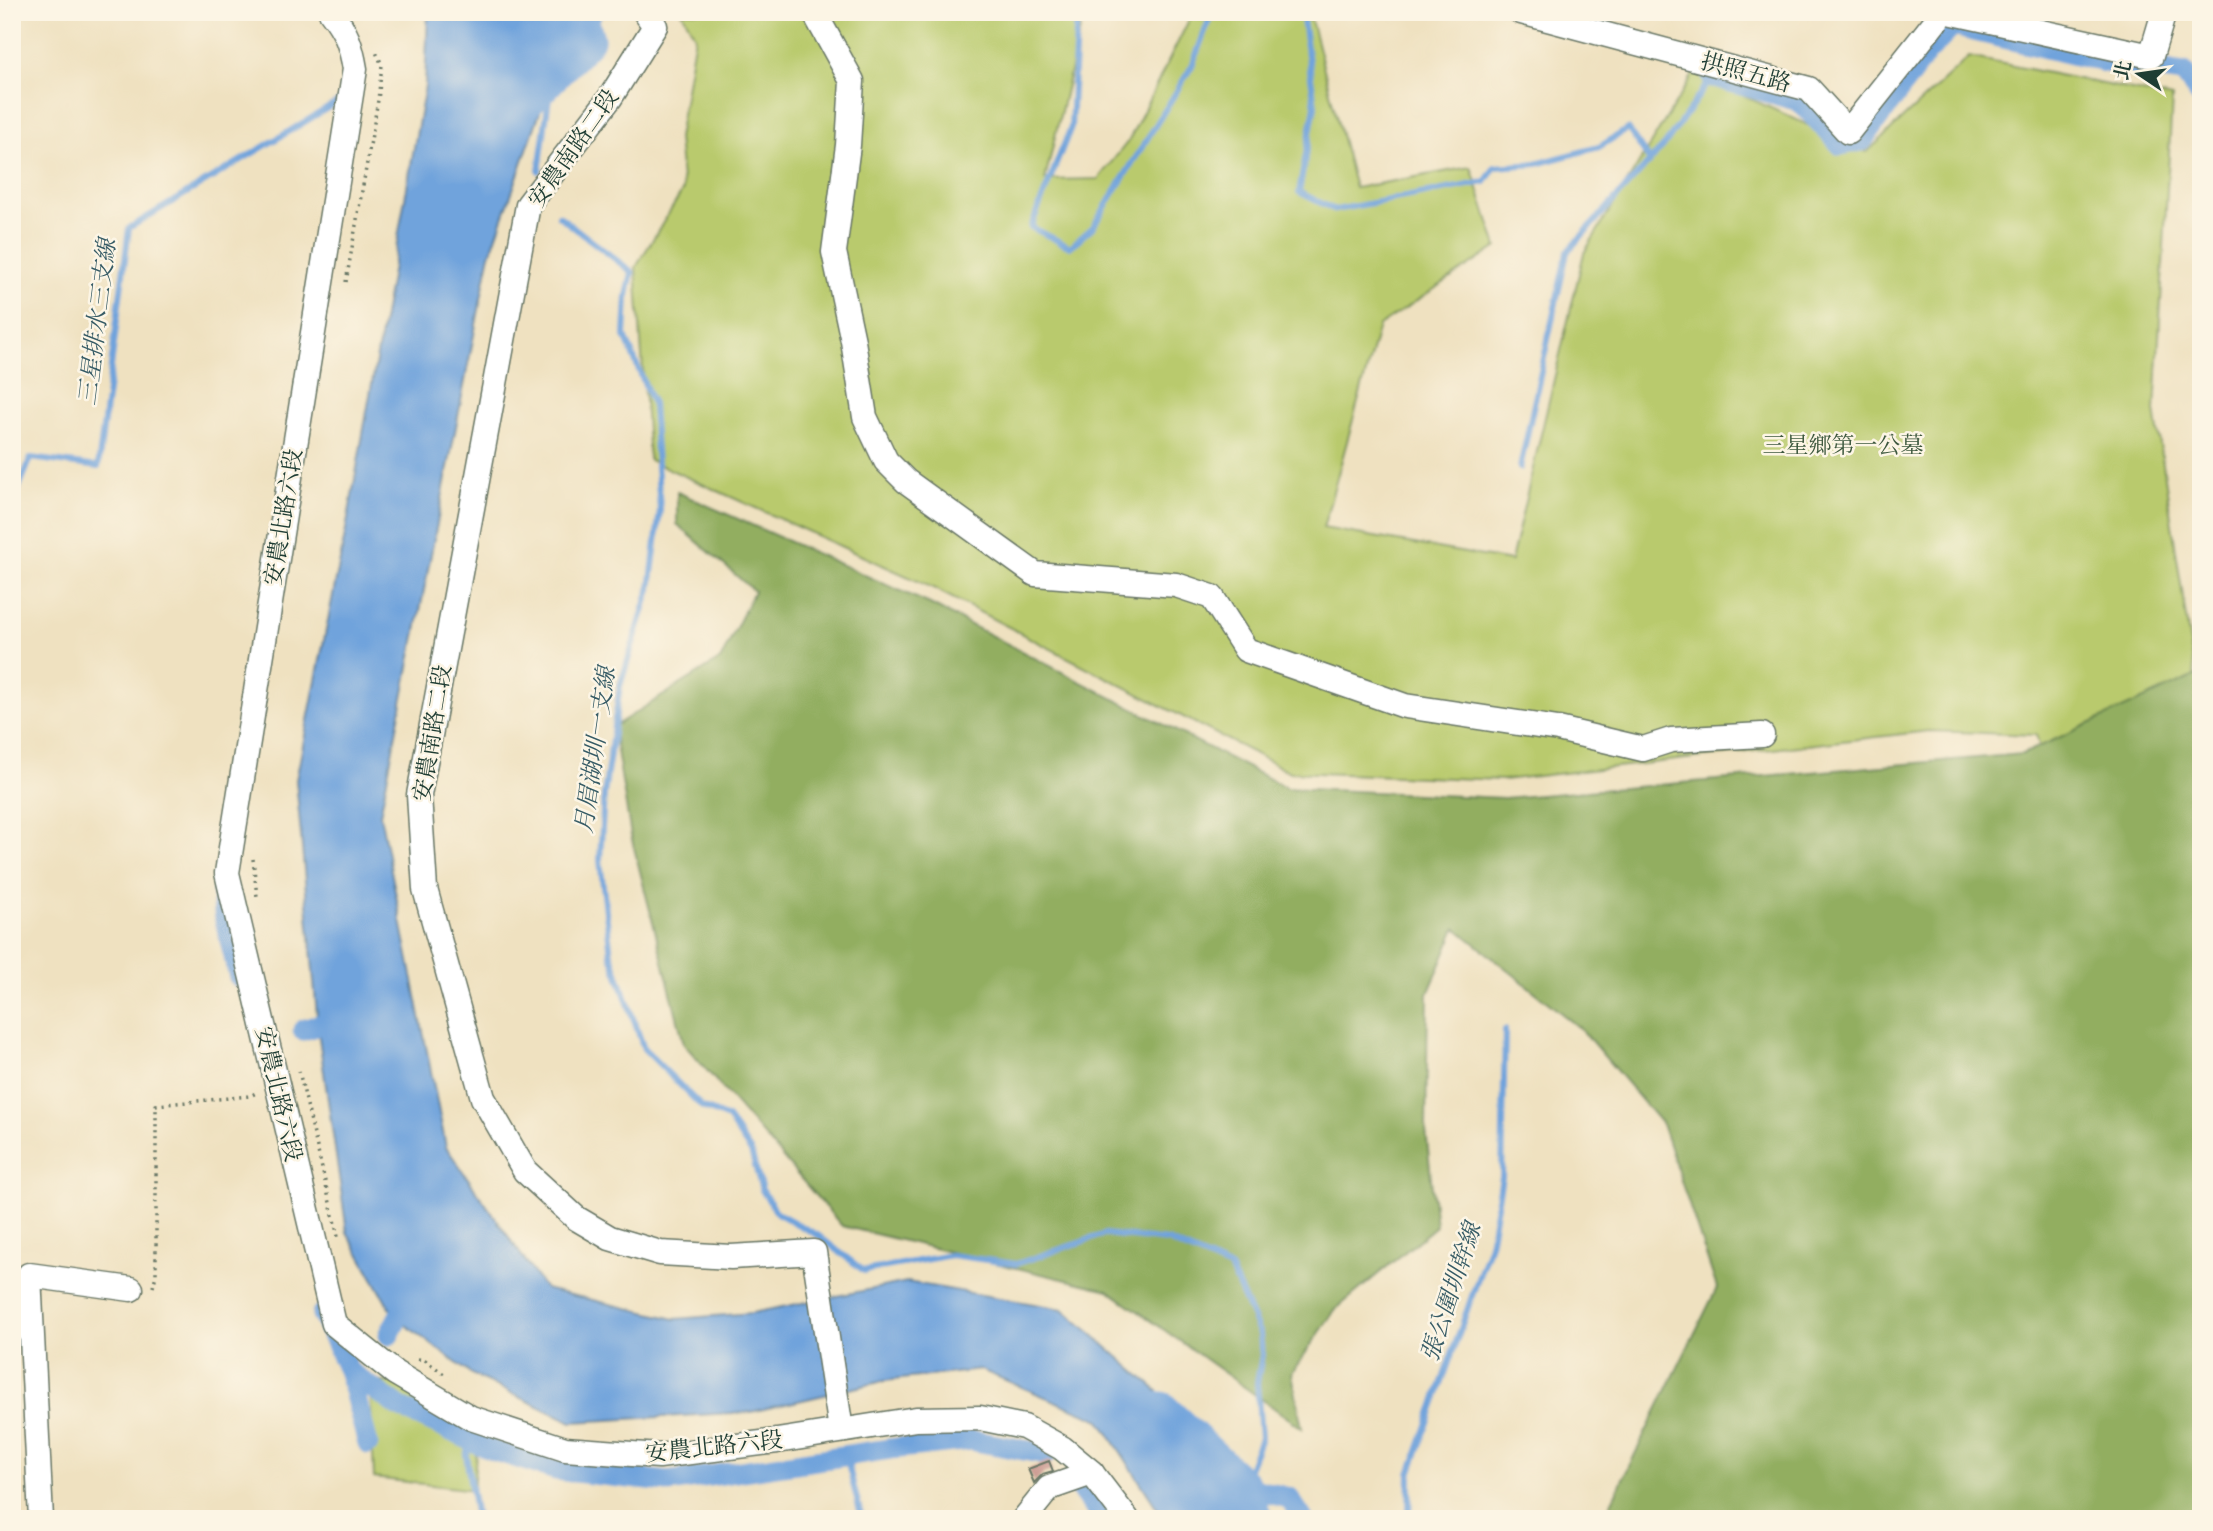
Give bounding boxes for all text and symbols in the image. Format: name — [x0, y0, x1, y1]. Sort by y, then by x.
north arrow — [2104, 38, 2174, 108]
street label: 拱照五路 — [1698, 46, 1794, 98]
text: 北 — [2109, 58, 2137, 82]
street label: 安農南路二段 — [521, 83, 625, 213]
water label: 三星排水三支線 — [71, 234, 122, 407]
park label: 三星鄉第一公墓 — [1763, 430, 1924, 460]
street label: 安農北路六段 — [257, 447, 309, 587]
water label: 月眉湖圳一支線 — [567, 662, 622, 835]
street label: 安農南路二段 — [406, 663, 458, 803]
street label: 安農北路六段 — [249, 1023, 309, 1165]
water label: 張公圍圳幹線 — [1414, 1216, 1488, 1365]
street label: 安農北路六段 — [644, 1424, 784, 1468]

